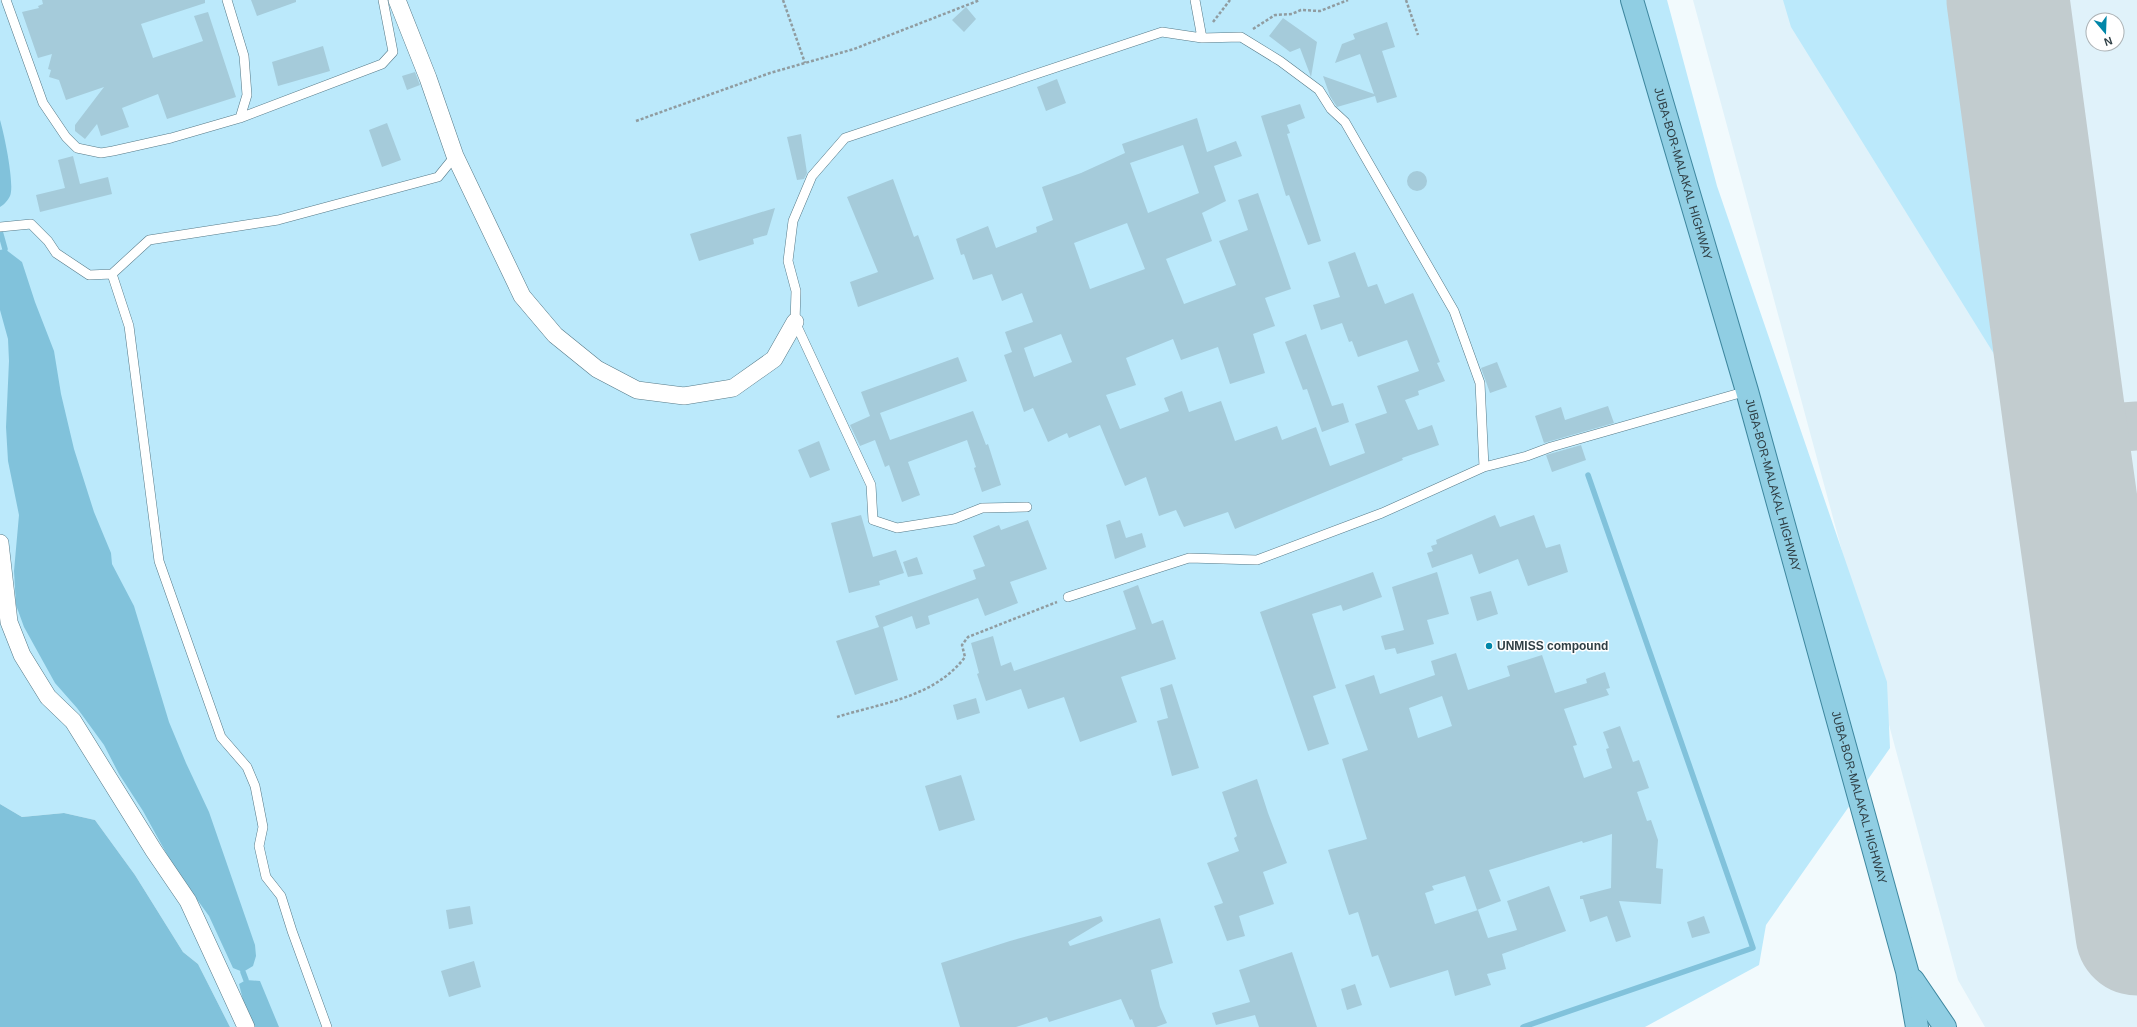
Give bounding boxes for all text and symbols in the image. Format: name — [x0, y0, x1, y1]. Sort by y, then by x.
north arrow — [2085, 12, 2125, 52]
text: N — [2102, 34, 2114, 48]
street label: JUBA-BOR-MALAKAL HIGHWAY — [1651, 86, 1715, 262]
street label: JUBA-BOR-MALAKAL HIGHWAY — [1742, 397, 1803, 573]
place label: UNMISS compound — [1497, 639, 1608, 653]
marker: UNMISS compound — [1484, 641, 1494, 651]
street label: JUBA-BOR-MALAKAL HIGHWAY — [1829, 709, 1890, 885]

